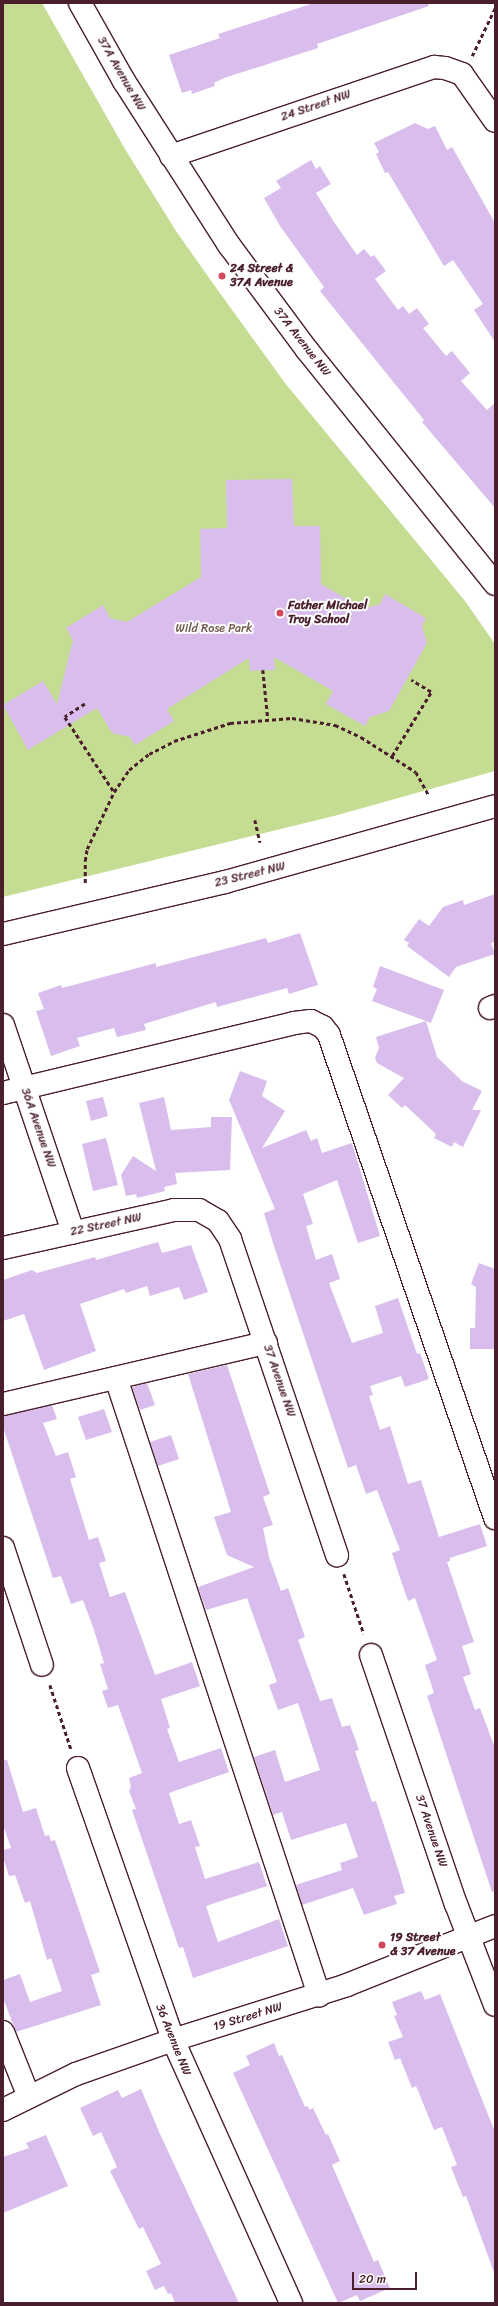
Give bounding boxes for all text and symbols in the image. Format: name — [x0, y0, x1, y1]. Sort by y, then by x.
street label: 37A Avenue NW — [94, 34, 148, 114]
street label: 24 Street NW — [279, 87, 353, 125]
place label: 24 Street & 37A Avenue — [230, 262, 293, 290]
marker: 24 Street & 37A Avenue — [217, 271, 227, 281]
street label: 37A Avenue NW — [271, 305, 333, 379]
place label: Father Michael Troy School — [288, 599, 367, 627]
marker: Father Michael Troy School — [275, 608, 285, 618]
park label: Wild Rose Park — [175, 622, 253, 636]
street label: 23 Street NW — [213, 859, 287, 891]
street label: 36A Avenue NW — [18, 1086, 58, 1170]
street label: 22 Street NW — [69, 1210, 143, 1240]
street label: 37 Avenue NW — [260, 1343, 298, 1419]
street label: 37 Avenue NW — [412, 1793, 450, 1869]
place label: 19 Street & 37 Avenue — [390, 1931, 456, 1959]
marker: 19 Street & 37 Avenue — [377, 1940, 387, 1950]
street label: 19 Street NW — [212, 2000, 284, 2034]
street label: 36 Avenue NW — [152, 2002, 194, 2078]
scale bar — [354, 2264, 419, 2290]
text: 20 m — [359, 2268, 386, 2290]

